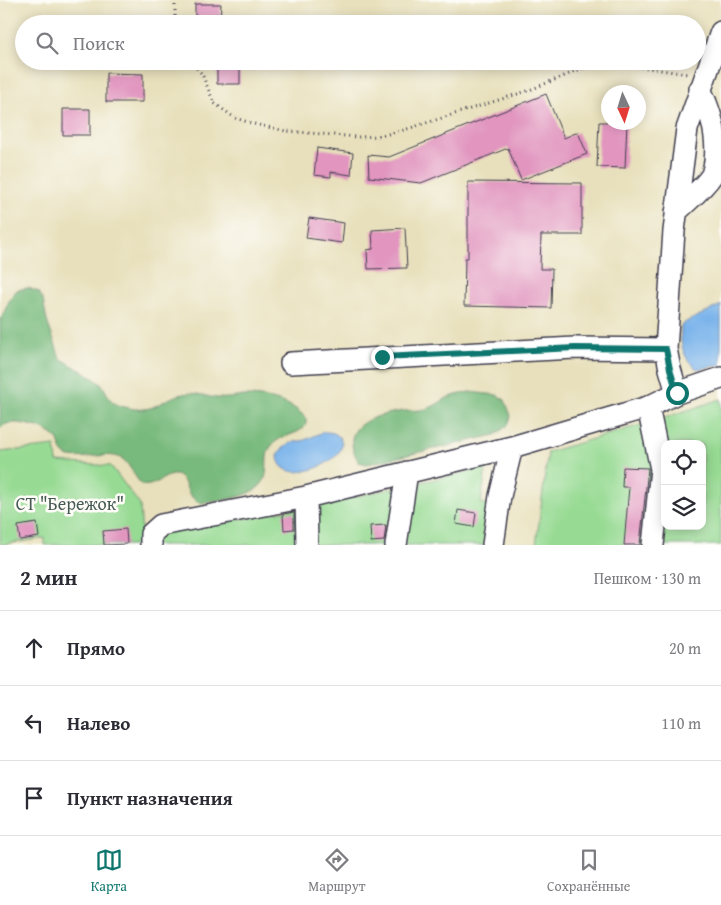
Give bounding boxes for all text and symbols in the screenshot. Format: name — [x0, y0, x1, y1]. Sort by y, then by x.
search box — [15, 15, 706, 70]
icon: search — [33, 29, 61, 57]
text: Поиск — [73, 29, 125, 57]
north arrow — [601, 85, 646, 130]
route end — [371, 346, 394, 369]
route start — [666, 382, 689, 405]
map controls — [661, 440, 706, 530]
button: locate — [661, 440, 706, 485]
button: layers — [661, 485, 706, 530]
park label: СТ "Бережок" — [16, 490, 124, 517]
text: 2 мин — [20, 562, 77, 593]
text: Пешком · 130 m — [594, 566, 701, 590]
icon: ahead — [20, 634, 48, 662]
text: Прямо — [67, 634, 125, 662]
text: 20 m — [669, 636, 701, 660]
icon: left — [20, 709, 48, 737]
text: Налево — [67, 709, 130, 737]
text: 110 m — [661, 711, 701, 735]
icon: arrive — [20, 784, 48, 812]
text: Пункт назначения — [67, 784, 233, 812]
tab: Карта — [91, 846, 127, 896]
tab: Маршрут — [308, 846, 366, 896]
tab: Сохранённые — [547, 846, 630, 896]

